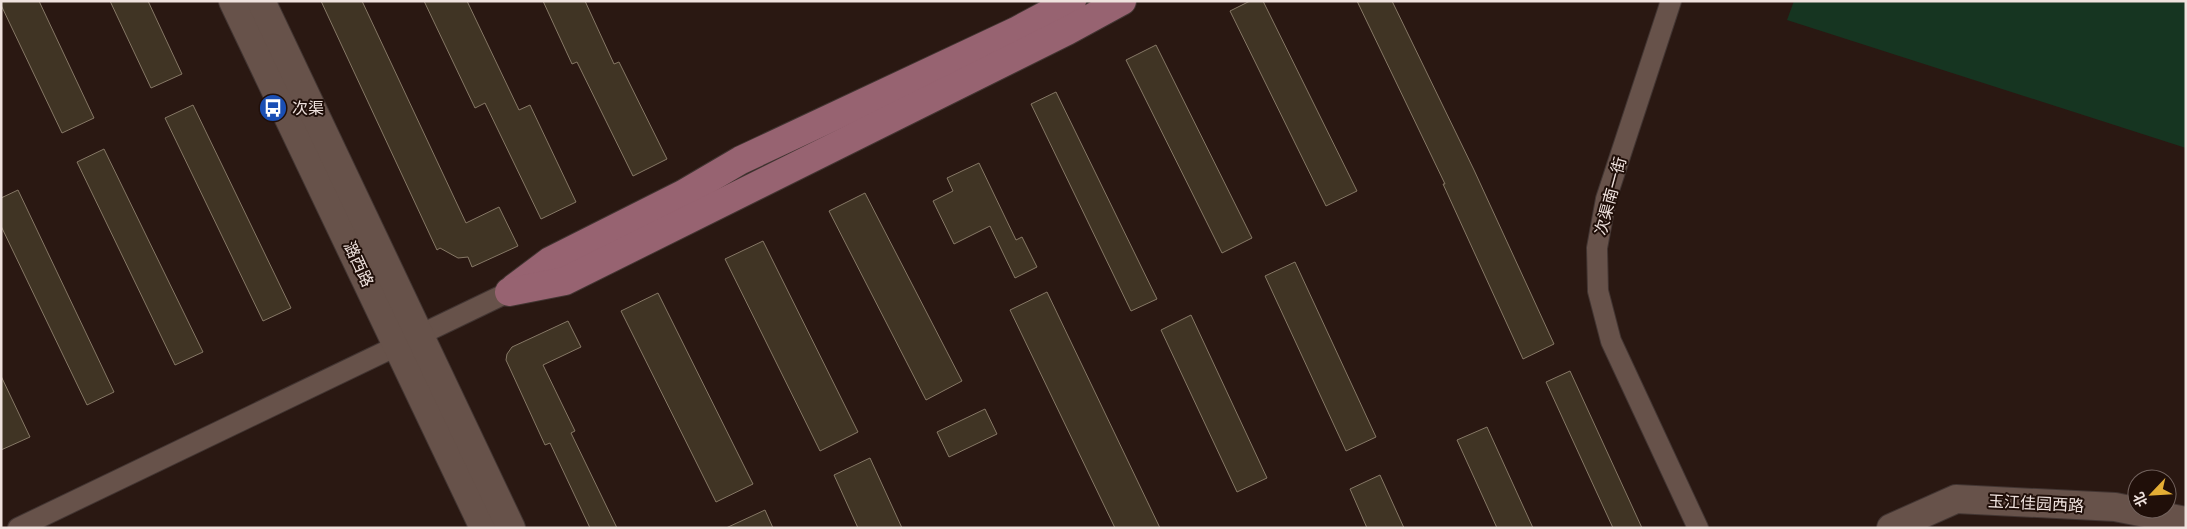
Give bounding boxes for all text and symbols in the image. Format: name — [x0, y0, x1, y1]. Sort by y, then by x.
bus stop icon: 次渠 — [258, 93, 288, 123]
place label: 次渠 — [292, 99, 324, 117]
street label: 次渠南一街 — [1591, 155, 1629, 237]
street label: 潞西路 — [341, 238, 377, 290]
north arrow — [2127, 469, 2177, 519]
text: 北 — [2130, 490, 2150, 509]
street label: 玉江佳园西路 — [1988, 491, 2084, 515]

